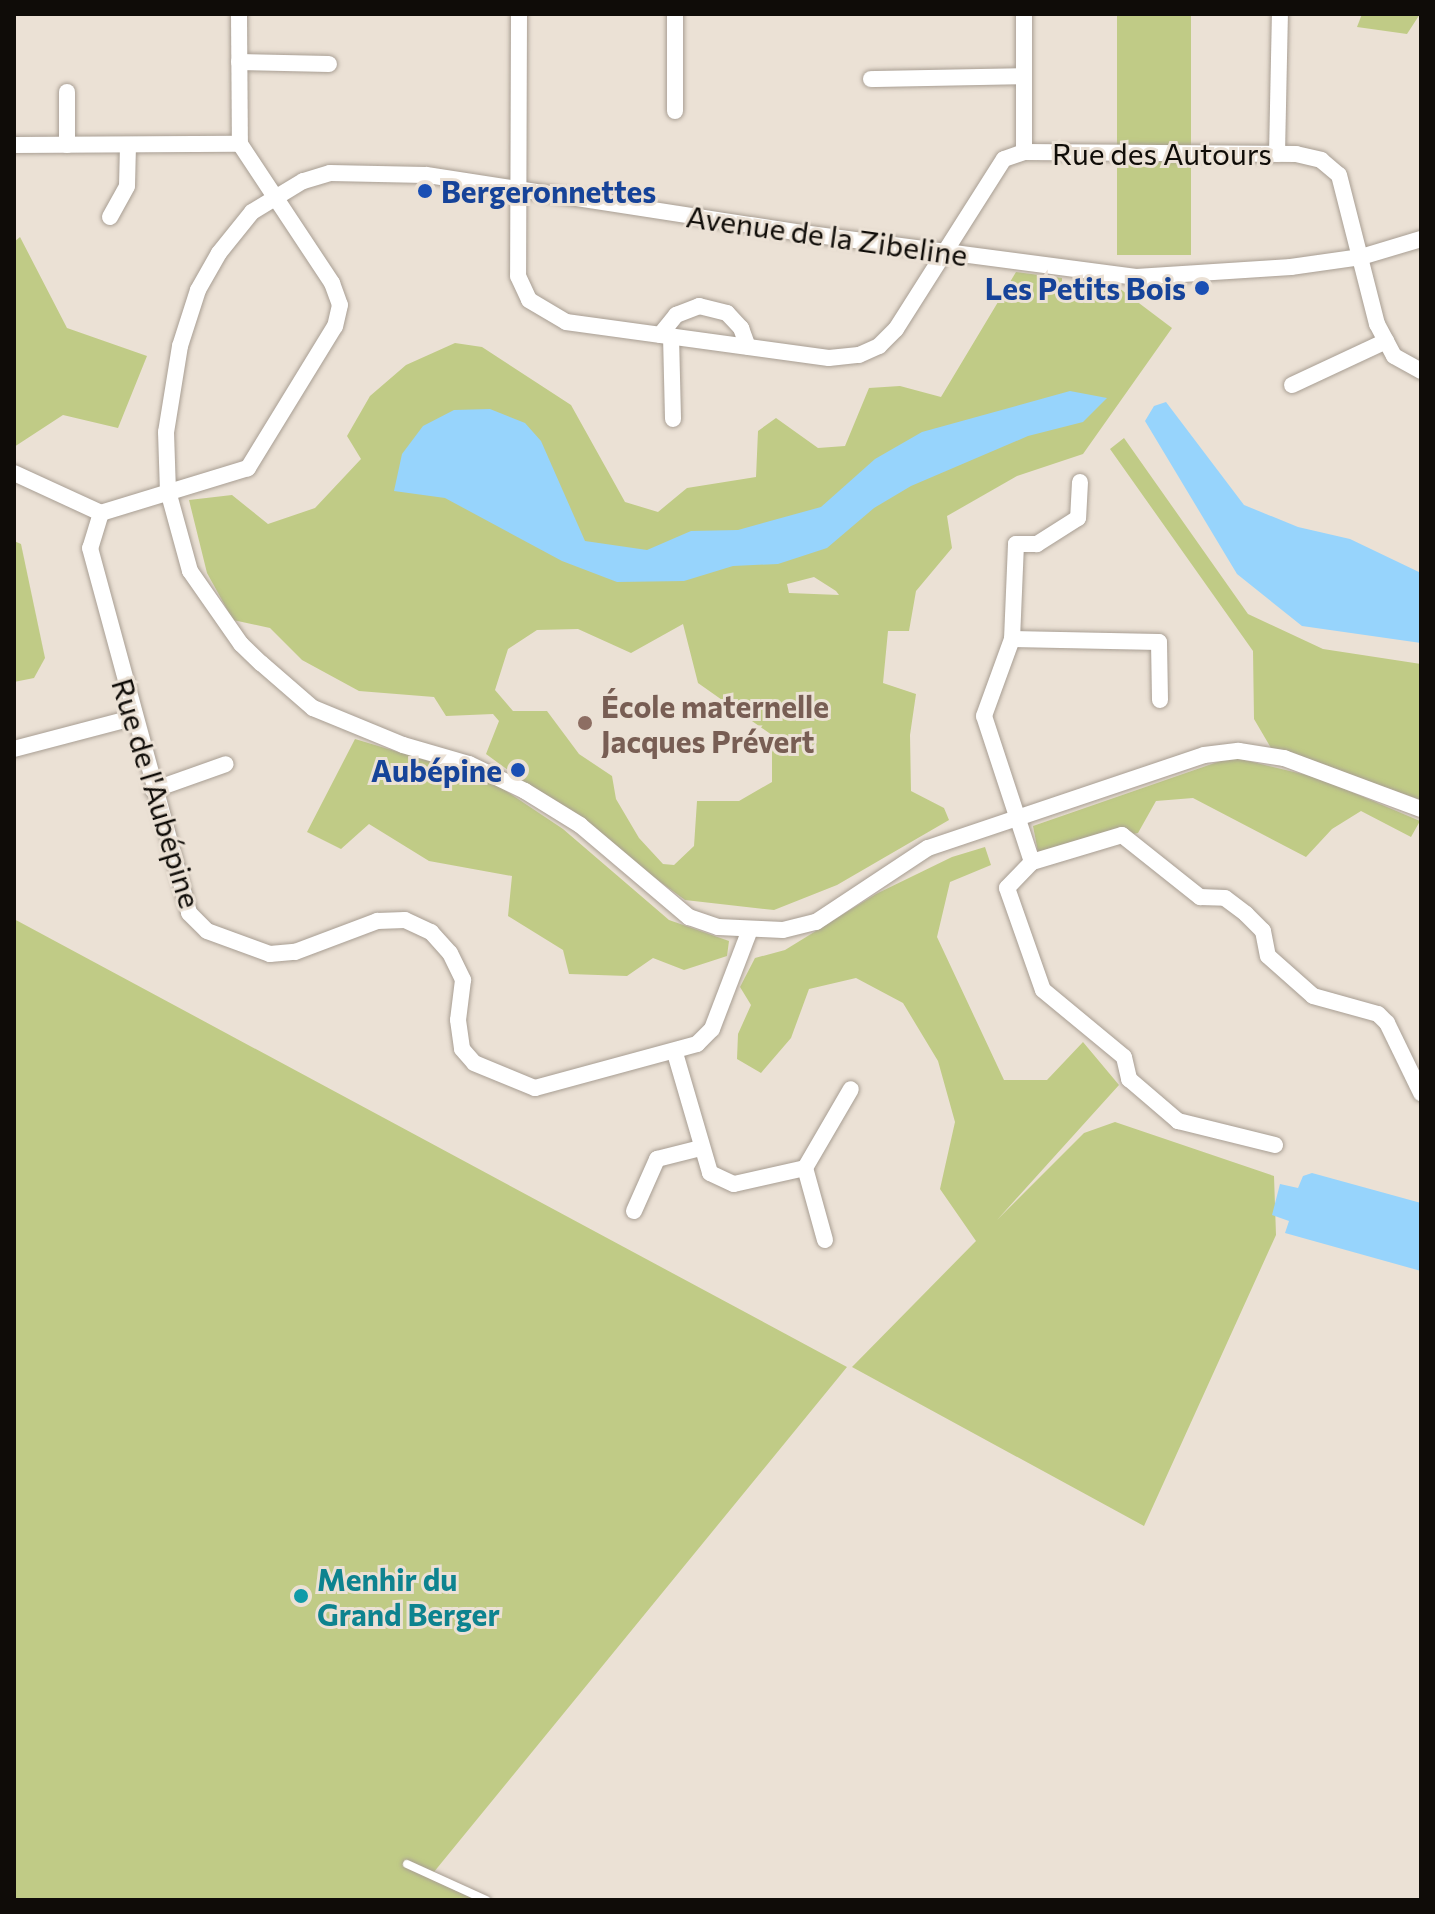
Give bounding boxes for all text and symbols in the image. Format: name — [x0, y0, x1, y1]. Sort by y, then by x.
street label: Rue des Autours — [1052, 135, 1272, 171]
place label: Bergeronnettes — [441, 173, 656, 209]
marker: Bergeronnettes — [416, 182, 434, 200]
street label: Avenue de la Zibeline — [684, 197, 970, 273]
place label: Les Petits Bois — [985, 270, 1186, 306]
marker: Les Petits Bois — [1193, 279, 1211, 297]
street label: Rue de l'Aubépine — [105, 674, 209, 912]
place label: École maternelle Jacques Prévert — [601, 688, 829, 758]
marker: École maternelle Jacques Prévert — [576, 714, 594, 732]
place label: Aubépine — [371, 752, 502, 788]
marker: Aubépine — [509, 761, 527, 779]
place label: Menhir du Grand Berger — [317, 1561, 500, 1632]
marker: Menhir du Grand Berger — [292, 1587, 310, 1605]

